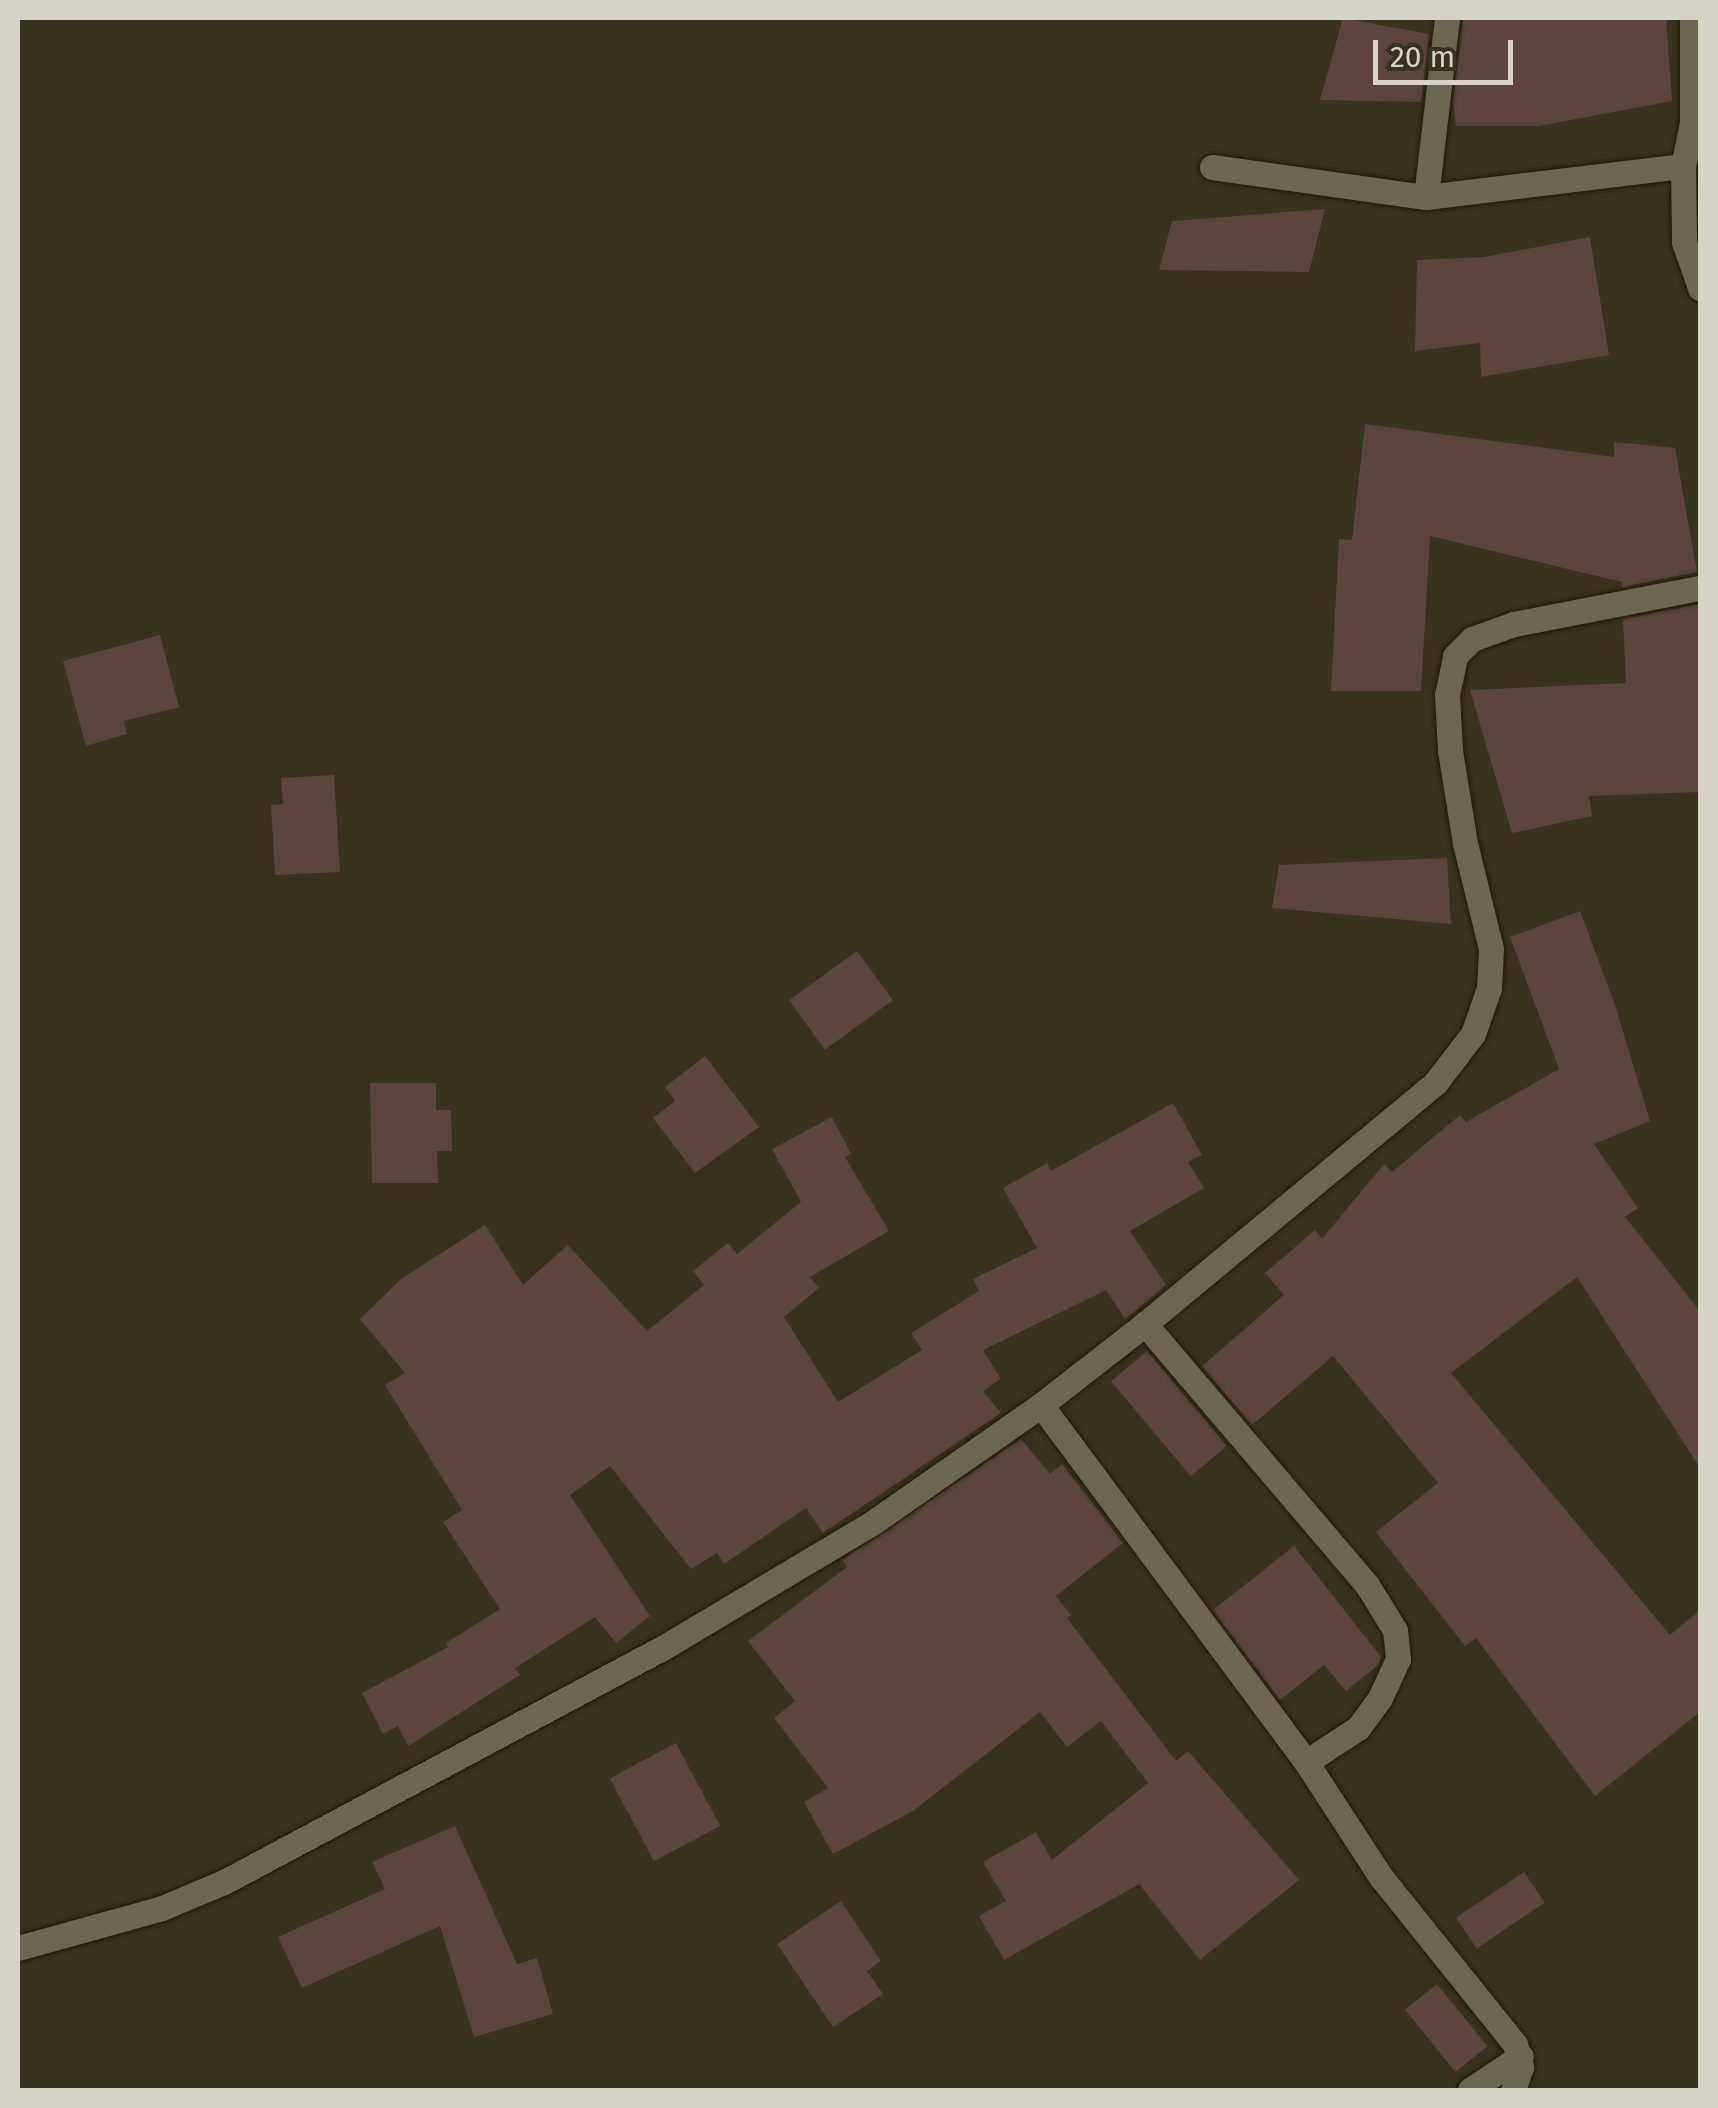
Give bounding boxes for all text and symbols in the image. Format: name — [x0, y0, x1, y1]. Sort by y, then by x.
scale bar — [1378, 20, 1518, 82]
text: 20 m — [1390, 39, 1455, 75]

